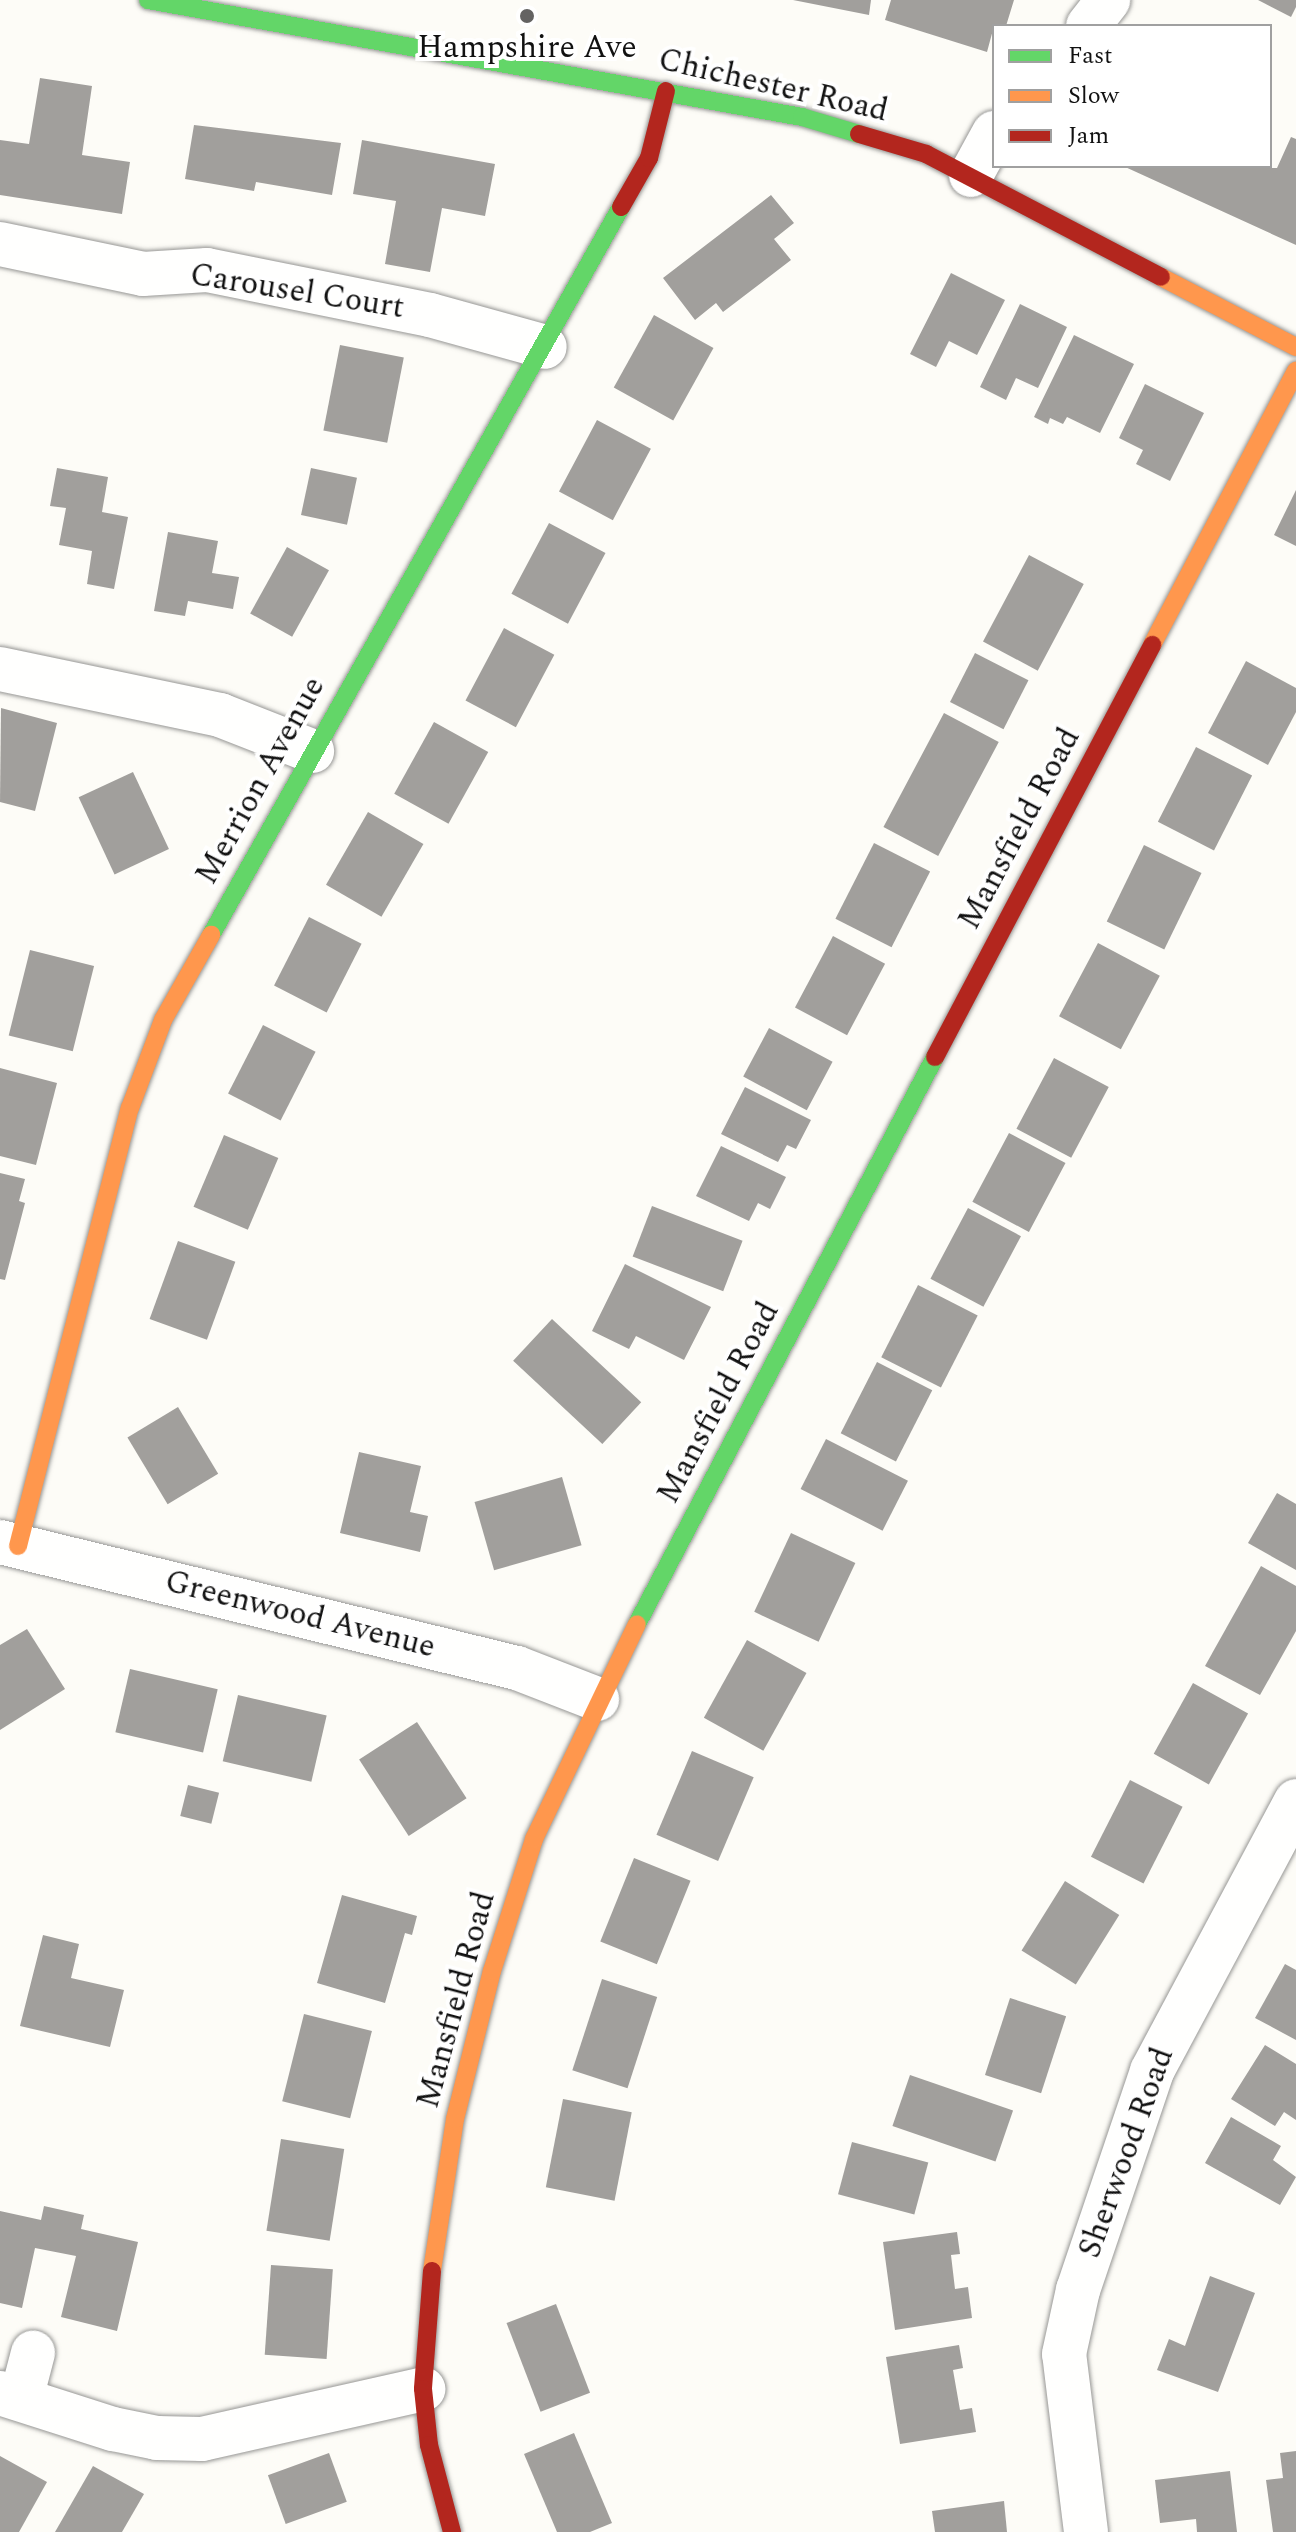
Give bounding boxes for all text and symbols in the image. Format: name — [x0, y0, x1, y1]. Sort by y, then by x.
marker: Hampshire Ave — [518, 7, 536, 25]
legend — [992, 24, 1272, 168]
place label: Hampshire Ave — [417, 29, 637, 67]
text: Fast — [1068, 38, 1113, 74]
street label: Chichester Road — [655, 41, 891, 131]
text: Slow — [1068, 78, 1119, 114]
text: Jam — [1068, 118, 1109, 154]
street label: Carousel Court — [187, 256, 407, 328]
street label: Merrion Avenue — [188, 671, 334, 891]
street label: Mansfield Road — [951, 722, 1089, 936]
street label: Mansfield Road — [650, 1296, 788, 1510]
street label: Greenwood Avenue — [161, 1563, 439, 1667]
street label: Mansfield Road — [410, 1887, 504, 2113]
street label: Sherwood Road — [1071, 2043, 1183, 2263]

